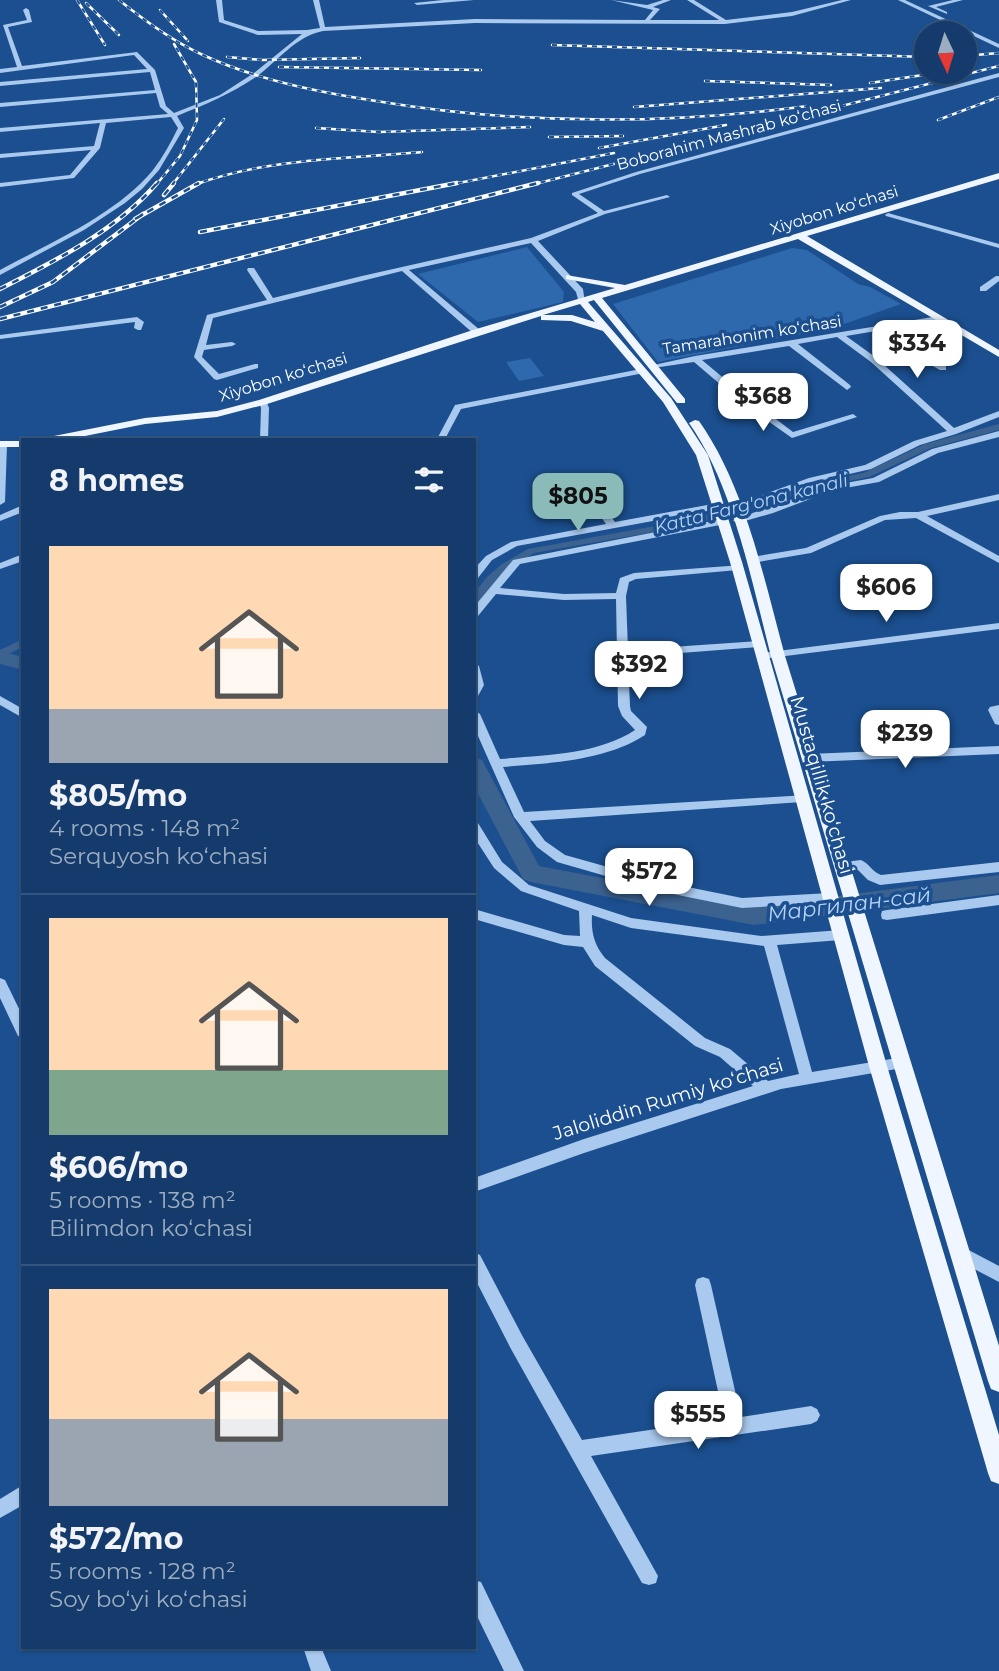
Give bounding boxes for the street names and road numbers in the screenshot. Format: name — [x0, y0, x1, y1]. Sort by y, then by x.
street label: Boborahim Mashrab koʻchasi — [614, 96, 844, 174]
street label: Xiyobon koʻchasi — [768, 181, 900, 239]
street label: Tamarahonim koʻchasi — [661, 311, 843, 359]
street label: Xiyobon koʻchasi — [217, 348, 349, 406]
street label: Mustaqillik koʻchasi — [786, 693, 858, 877]
street label: Jaloliddin Rumiy koʻchasi — [549, 1053, 786, 1145]

